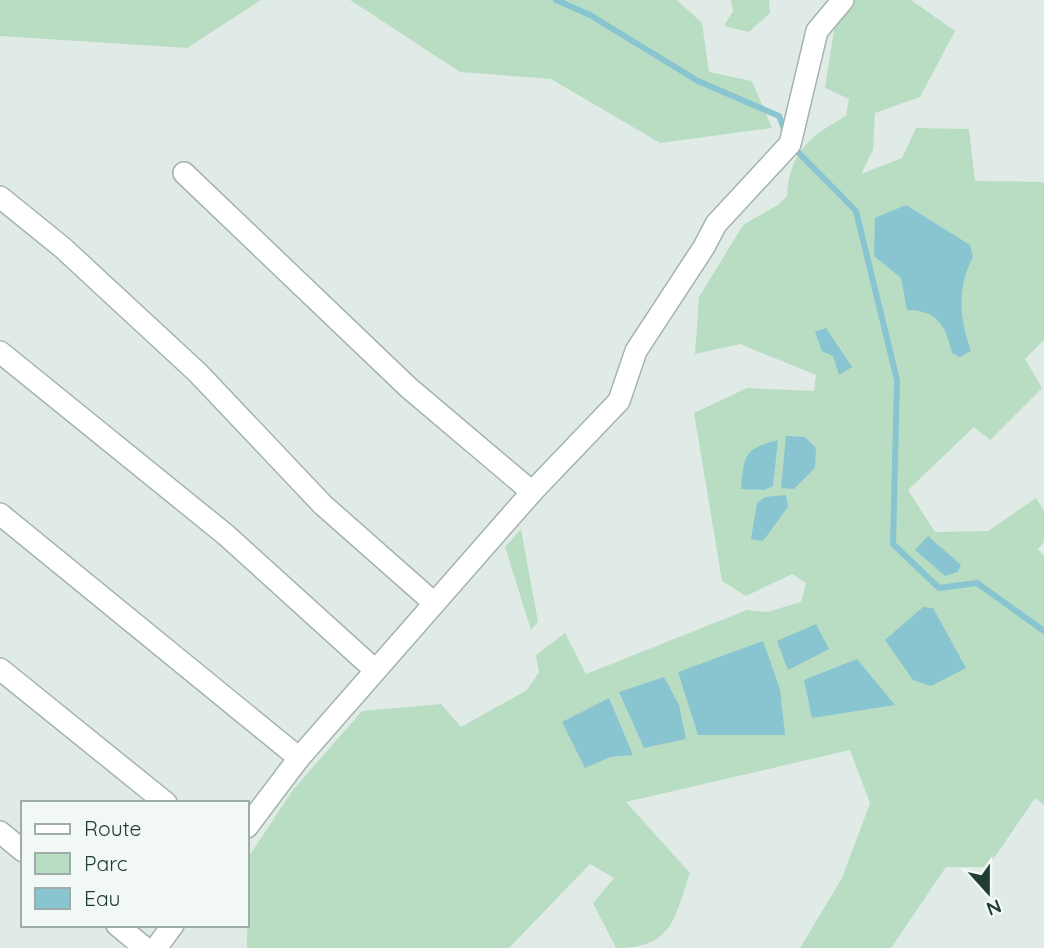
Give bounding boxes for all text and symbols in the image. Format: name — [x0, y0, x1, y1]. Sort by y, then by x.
legend — [21, 801, 248, 927]
text: Route — [84, 815, 141, 841]
text: Parc — [84, 850, 128, 876]
north arrow — [953, 857, 1023, 927]
text: Eau — [84, 885, 120, 911]
text: N — [983, 894, 1005, 922]

